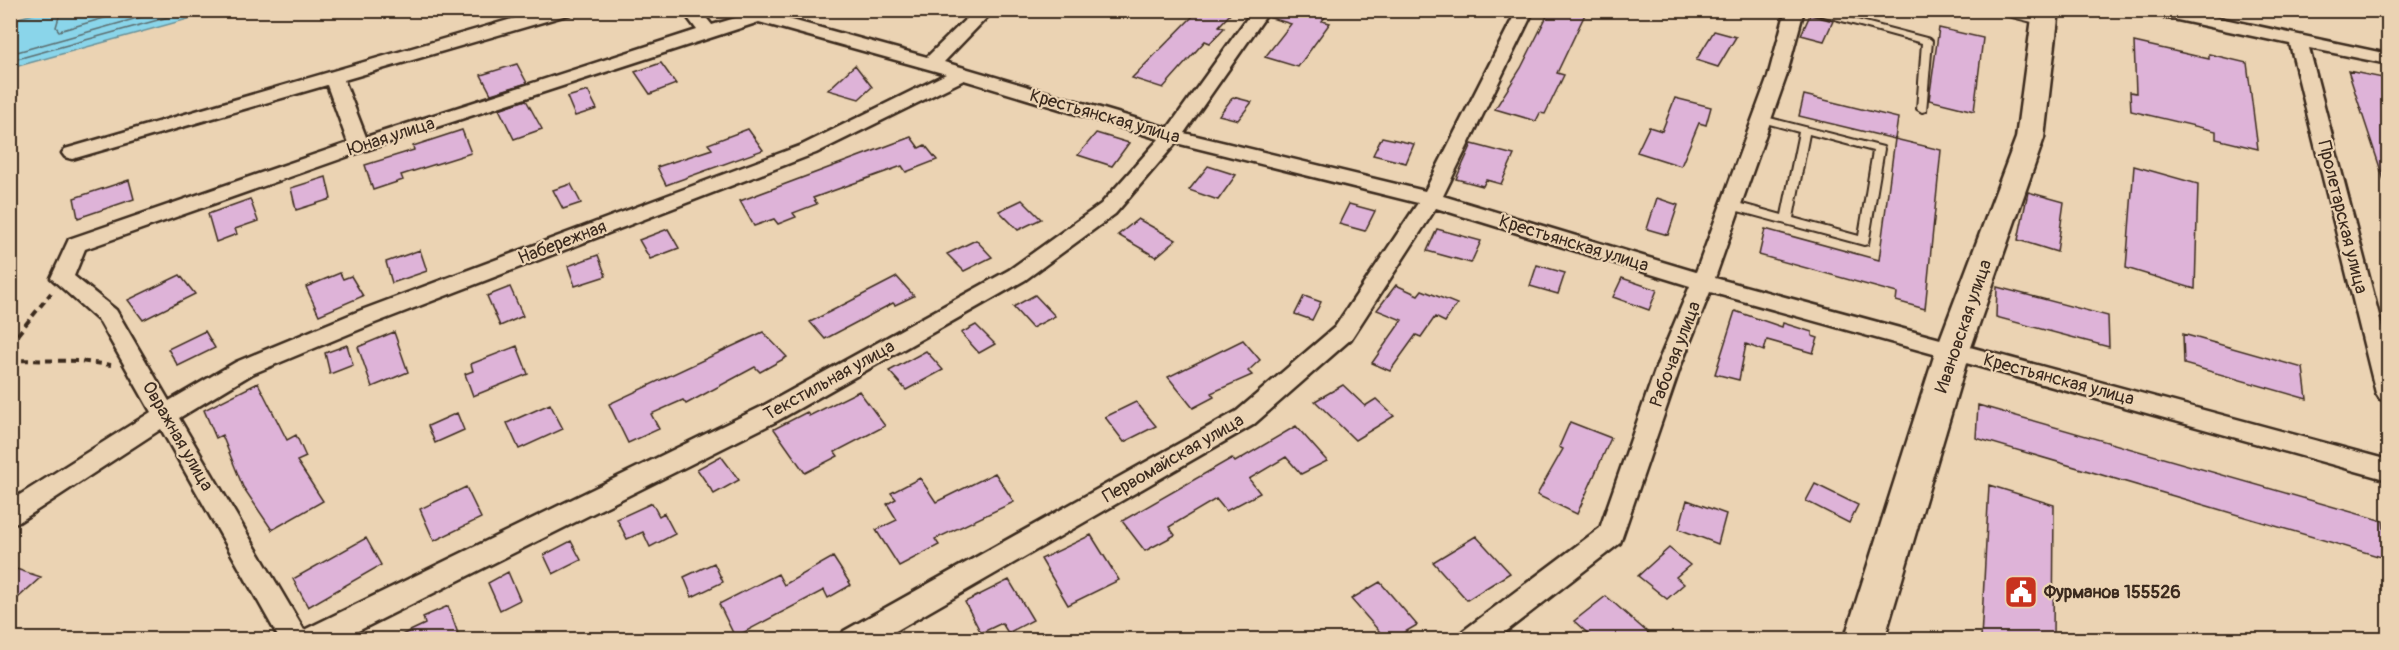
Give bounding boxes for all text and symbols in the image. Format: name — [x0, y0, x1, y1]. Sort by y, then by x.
street label: Крестьянская улица — [1027, 84, 1183, 149]
street label: Юная улица — [345, 112, 438, 161]
street label: Пролетарская улица — [2312, 138, 2373, 296]
street label: Крестьянская улица — [1496, 210, 1651, 277]
street label: Набережная — [515, 215, 610, 270]
street label: Ивановская улица — [1930, 256, 1997, 396]
street label: Рабочая улица — [1645, 298, 1706, 410]
street label: Текстильная улица — [760, 335, 899, 426]
street label: Крестьянская улица — [1981, 348, 2137, 411]
street label: Овражная улица — [137, 377, 218, 495]
street label: Первомайская улица — [1098, 409, 1248, 508]
public building icon: Фурманов 155526 — [2003, 574, 2039, 610]
place label: Фурманов 155526 — [2043, 581, 2181, 604]

